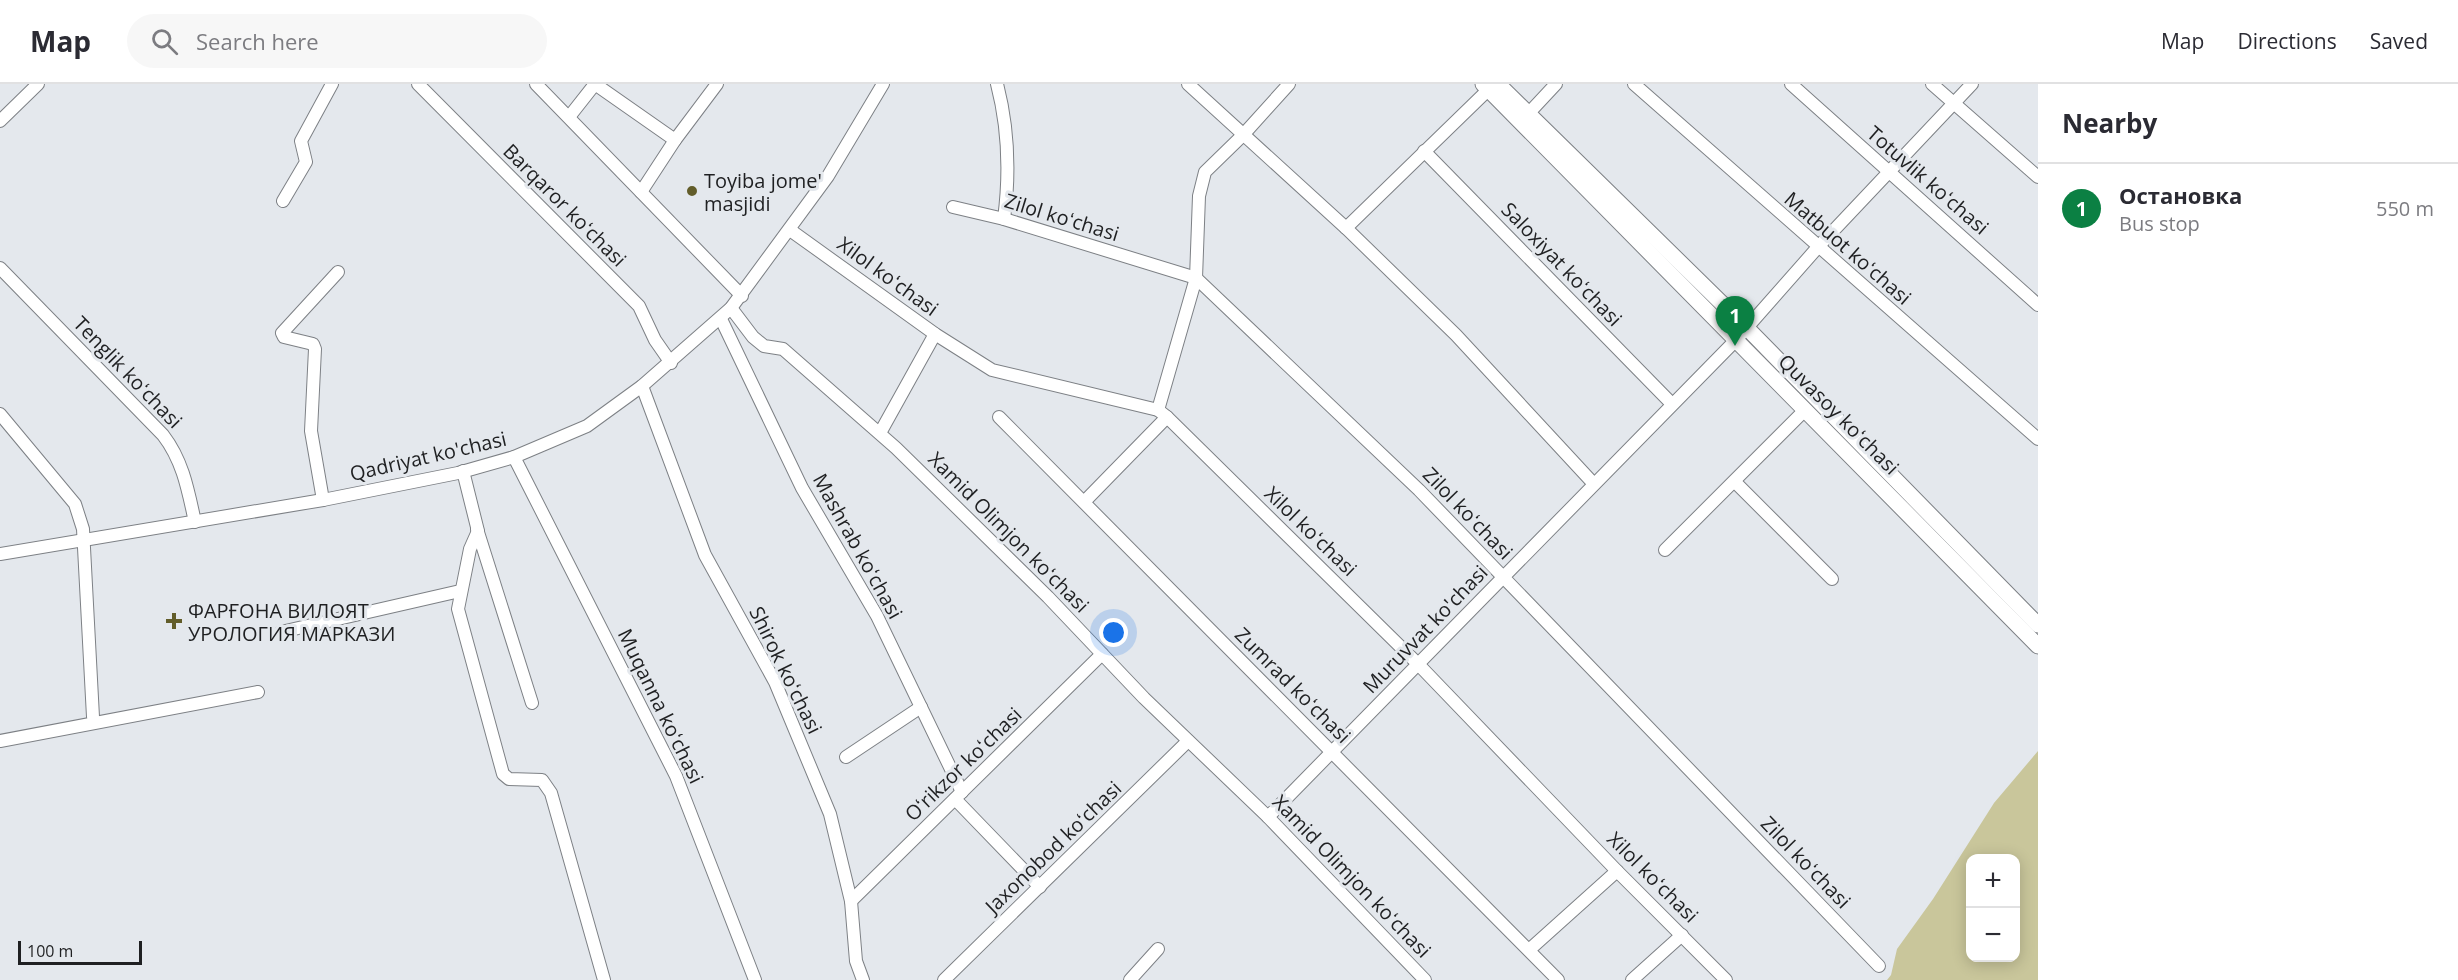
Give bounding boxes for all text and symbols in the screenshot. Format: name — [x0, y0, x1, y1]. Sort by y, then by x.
search box — [127, 14, 547, 68]
text: Map — [30, 22, 91, 60]
icon: search — [148, 25, 181, 58]
text: Search here — [196, 26, 319, 56]
text: Map — [2161, 27, 2204, 55]
text: Directions — [2237, 27, 2337, 55]
text: Saved — [2370, 27, 2428, 55]
text: Nearby — [2062, 105, 2157, 141]
street label: Totuvlik koʻchasi — [1861, 120, 1995, 240]
street label: Barqaror koʻchasi — [498, 138, 632, 272]
place label: Toyiba jome' masjidi — [704, 167, 822, 217]
text: Остановка — [2119, 180, 2242, 210]
marker: Toyiba jome' masjidi — [685, 184, 699, 198]
street label: Matbuot koʻchasi — [1779, 185, 1917, 311]
street label: Zilol koʻchasi — [1001, 187, 1123, 247]
text: 1 — [2076, 195, 2087, 222]
text: 550 m — [2376, 195, 2434, 222]
street label: Saloxiyat koʻchasi — [1496, 196, 1628, 332]
text: Bus stop — [2119, 210, 2200, 237]
street label: Xilol koʻchasi — [832, 230, 944, 322]
pin: 1 — [1716, 296, 1754, 346]
street label: Tenglik koʻchasi — [68, 310, 188, 434]
street label: Quvasoy koʻchasi — [1773, 348, 1905, 480]
street label: Qadriyat ko'chasi — [347, 425, 509, 487]
street label: Xamid Olimjon koʻchasi — [923, 446, 1095, 618]
street label: Zilol koʻchasi — [1417, 461, 1519, 565]
street label: Mashrab koʻchasi — [807, 469, 909, 623]
street label: Xilol koʻchasi — [1259, 480, 1363, 582]
street label: Muruvvat ko'chasi — [1357, 559, 1493, 699]
place label: ФАРҒОНА ВИЛОЯТ УРОЛОГИЯ МАРКАЗИ — [188, 597, 395, 647]
street label: Shirok koʻchasi — [743, 602, 829, 738]
marker: ФАРҒОНА ВИЛОЯТ УРОЛОГИЯ МАРКАЗИ — [165, 612, 183, 630]
your location — [1099, 618, 1128, 647]
street label: Zumrad koʻchasi — [1229, 621, 1357, 749]
street label: Muqanna koʻchasi — [612, 624, 710, 788]
street label: Oʻrikzor koʻchasi — [899, 701, 1027, 827]
street label: Jaxonobod koʻchasi — [978, 775, 1127, 920]
street label: Xamid Olimjon koʻchasi — [1267, 789, 1437, 963]
street label: Zilol koʻchasi — [1755, 810, 1857, 914]
street label: Xilol koʻchasi — [1602, 826, 1704, 928]
map controls — [1966, 854, 2020, 962]
button: + — [1966, 854, 2020, 908]
button: − — [1966, 908, 2020, 962]
scale bar — [18, 938, 142, 966]
text: 100 m — [27, 940, 73, 962]

